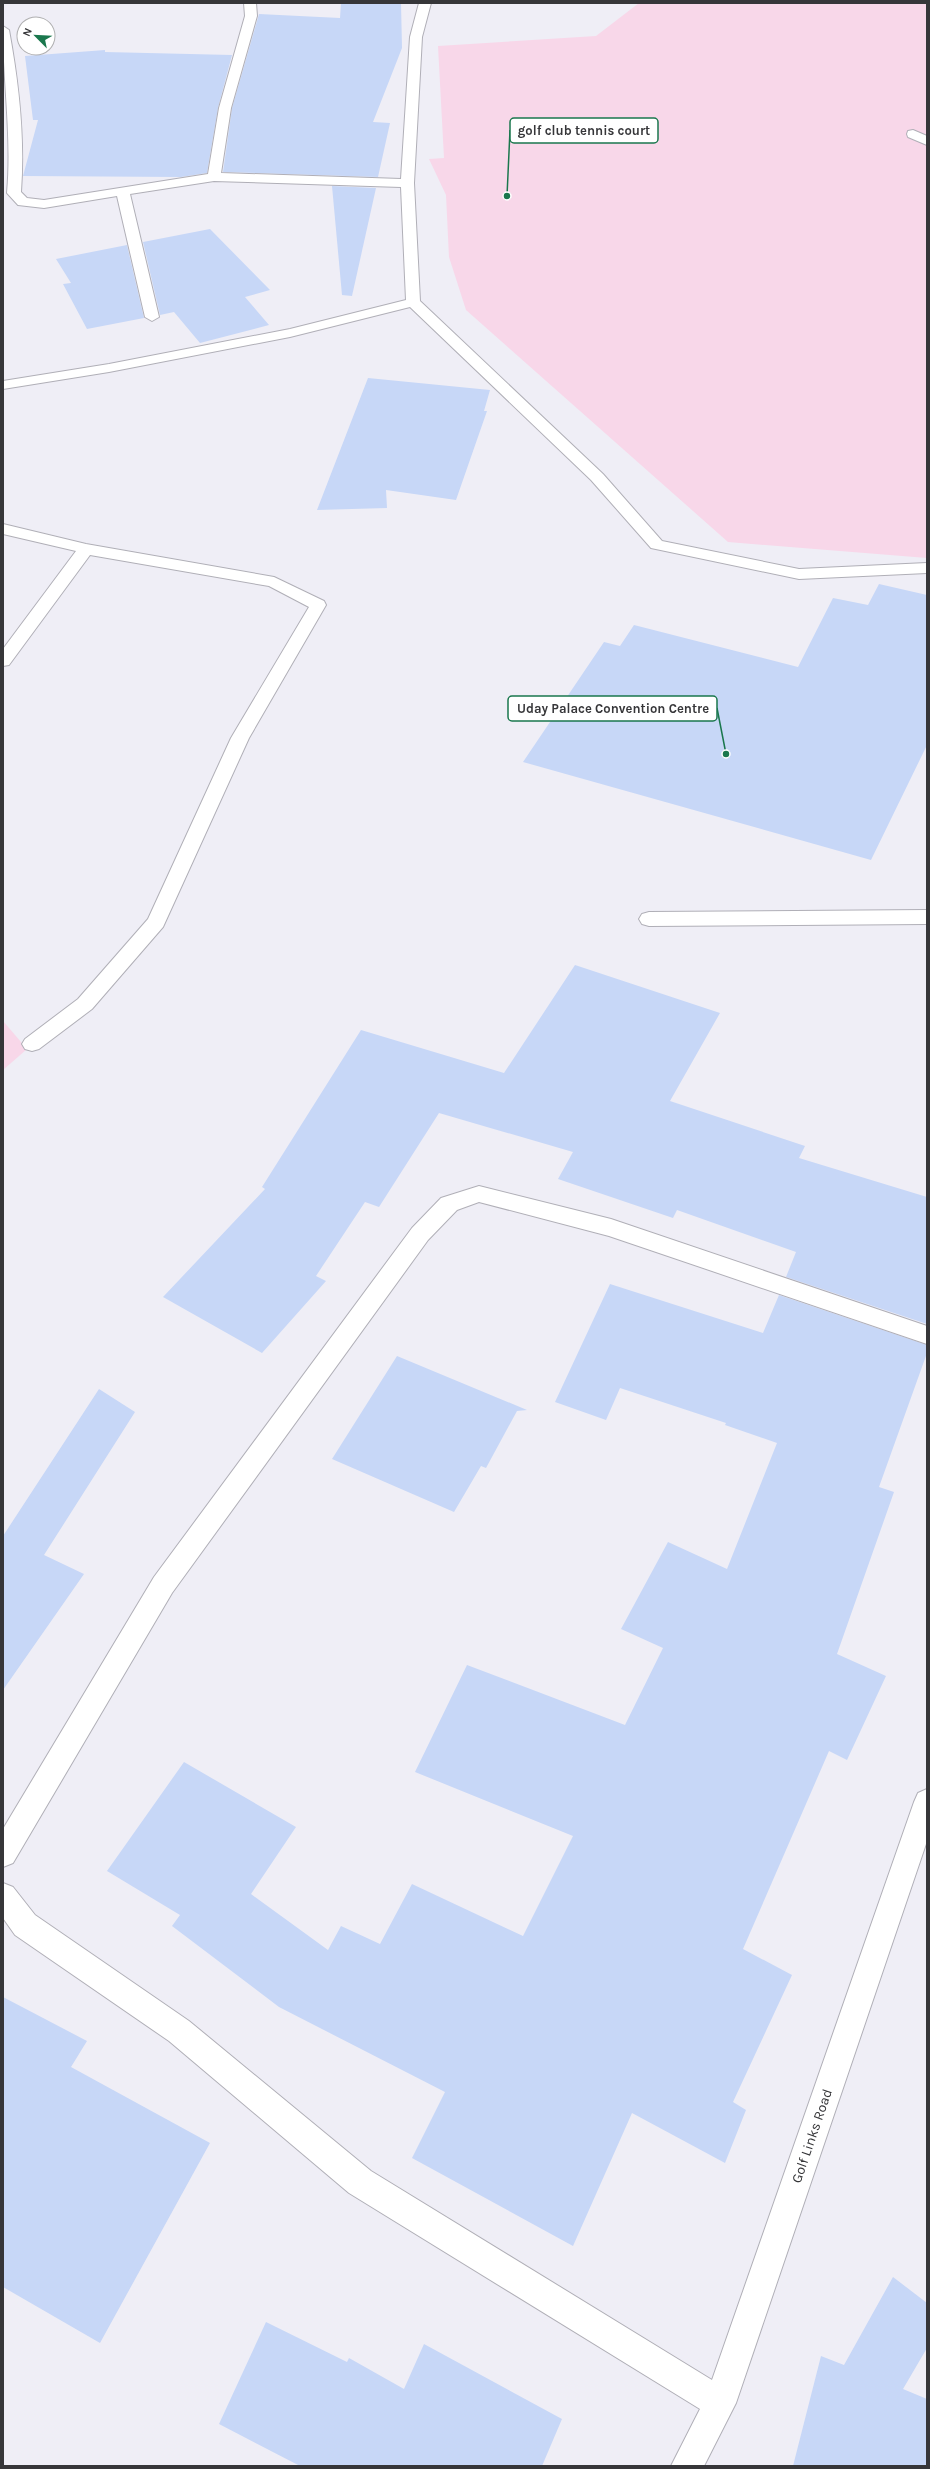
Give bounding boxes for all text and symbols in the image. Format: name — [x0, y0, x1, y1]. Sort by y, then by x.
north arrow — [16, 16, 56, 56]
text: N — [20, 26, 35, 38]
callout: golf club tennis court — [510, 118, 658, 143]
text: golf club tennis court — [518, 123, 650, 138]
callout: Uday Palace Convention Centre — [508, 696, 717, 721]
text: Uday Palace Convention Centre — [517, 701, 709, 716]
street label: Golf Links Road — [788, 2087, 836, 2185]

